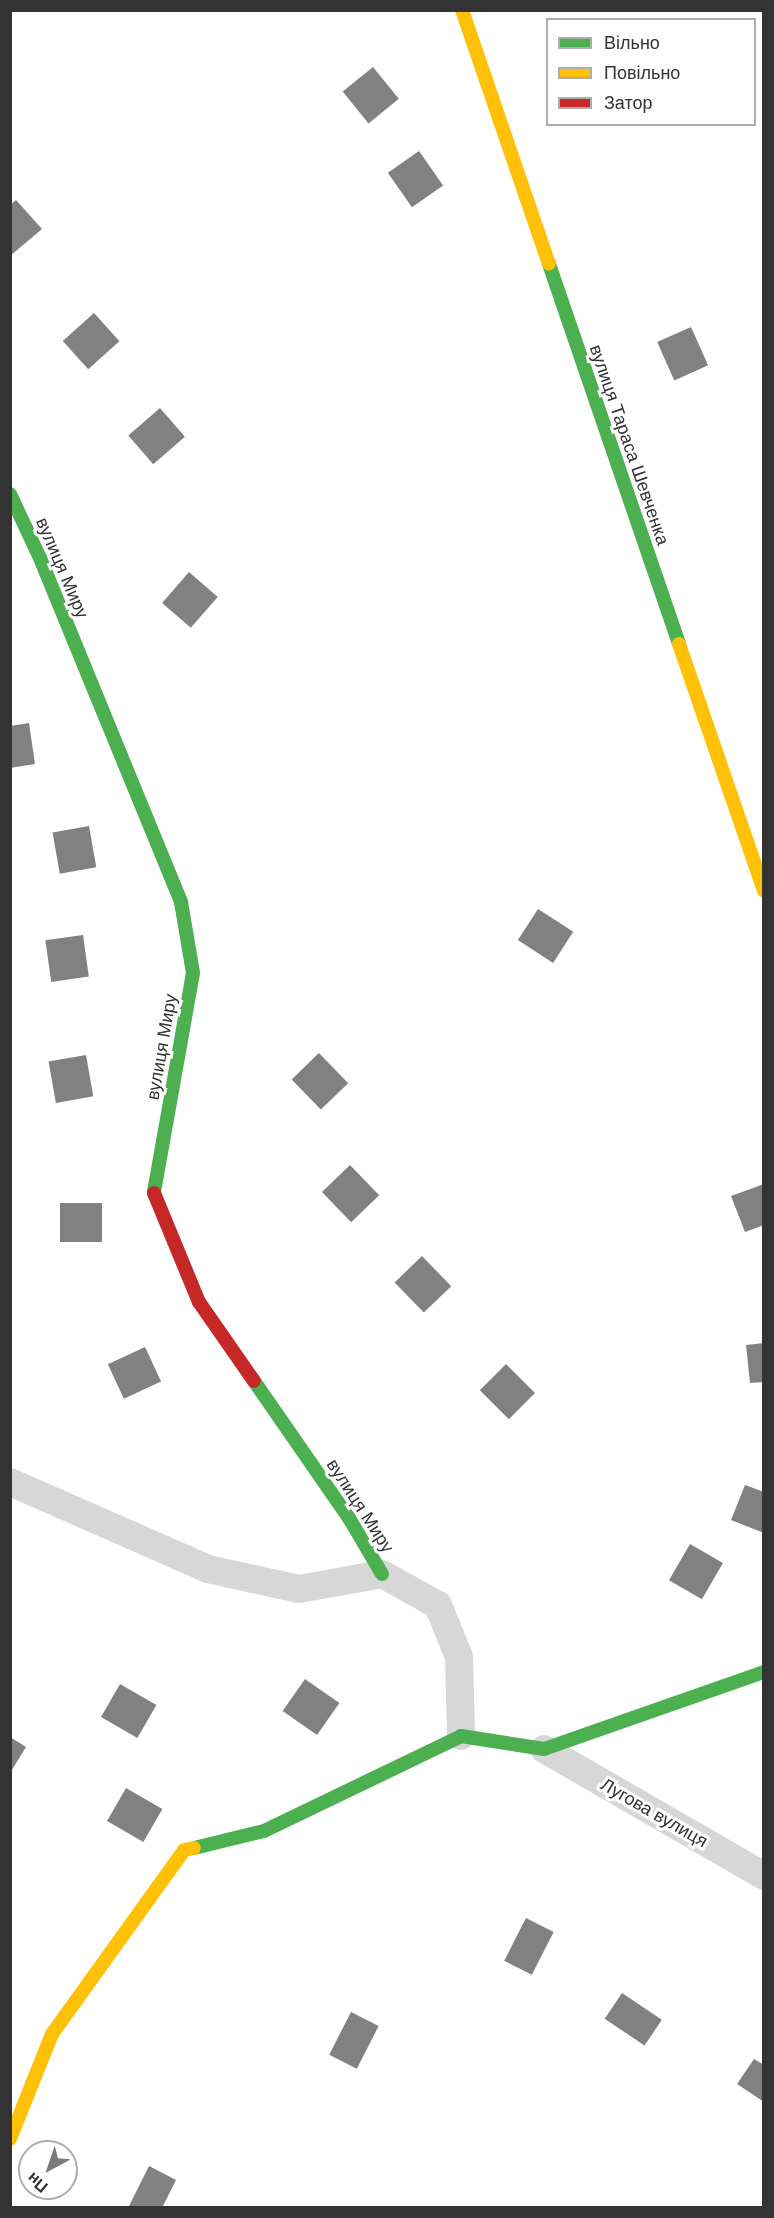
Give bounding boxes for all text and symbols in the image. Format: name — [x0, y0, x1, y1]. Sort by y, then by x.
legend — [546, 18, 756, 126]
text: Вільно — [604, 33, 660, 53]
text: Повільно — [604, 63, 680, 83]
text: Затор — [604, 93, 653, 113]
street label: вулиця Тараса Шевченка — [585, 342, 673, 548]
street label: вулиця Миру — [31, 514, 93, 622]
street label: вулиця Миру — [142, 992, 182, 1102]
street label: вулиця Миру — [322, 1455, 398, 1557]
street label: Лугова вулиця — [597, 1774, 711, 1852]
north arrow — [18, 2140, 78, 2200]
text: Пн — [24, 2169, 51, 2196]

